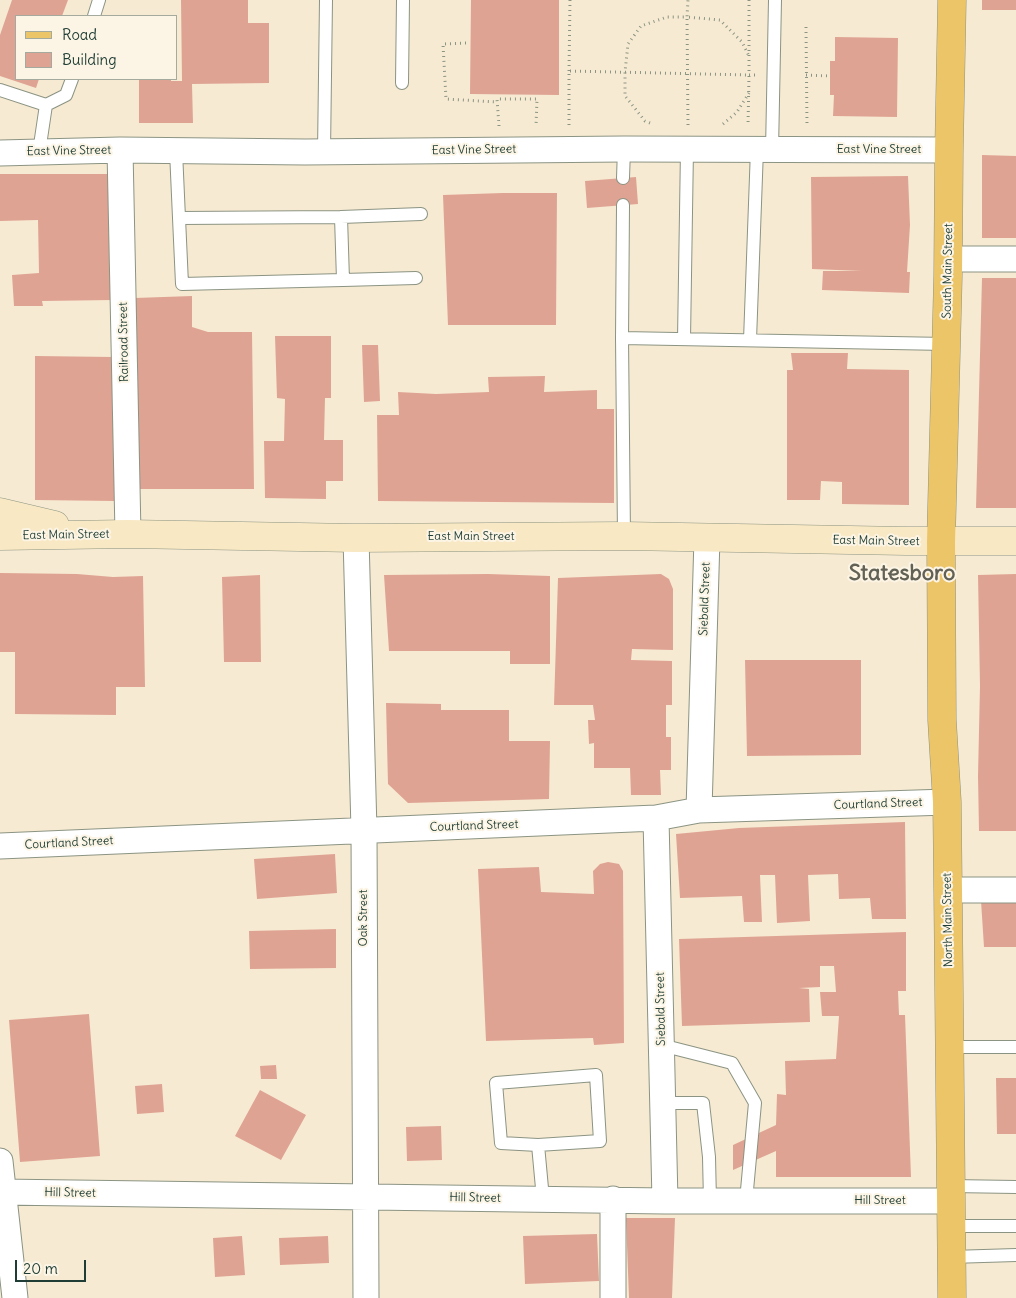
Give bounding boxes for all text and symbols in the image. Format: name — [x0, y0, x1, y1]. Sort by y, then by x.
legend — [15, 15, 178, 80]
text: Road — [62, 25, 97, 44]
text: Building — [62, 50, 117, 69]
street label: East Vine Street — [432, 142, 516, 158]
street label: East Vine Street — [27, 143, 111, 159]
street label: East Vine Street — [837, 143, 921, 157]
street label: South Main Street — [940, 223, 956, 319]
street label: Railroad Street — [116, 302, 132, 382]
street label: East Main Street — [22, 527, 110, 543]
street label: East Main Street — [427, 530, 515, 544]
street label: East Main Street — [832, 533, 920, 549]
district label: Statesboro — [849, 561, 955, 587]
street label: Siebald Street — [697, 562, 713, 636]
street label: Courtland Street — [833, 795, 923, 813]
street label: Courtland Street — [429, 817, 519, 835]
street label: Courtland Street — [24, 833, 114, 853]
street label: North Main Street — [940, 873, 956, 967]
street label: Oak Street — [357, 889, 371, 947]
street label: Siebald Street — [653, 972, 669, 1046]
street label: Hill Street — [44, 1185, 96, 1201]
street label: Hill Street — [449, 1190, 501, 1206]
street label: Hill Street — [854, 1194, 906, 1208]
scale bar — [18, 1250, 89, 1282]
text: 20 m — [23, 1259, 58, 1278]

